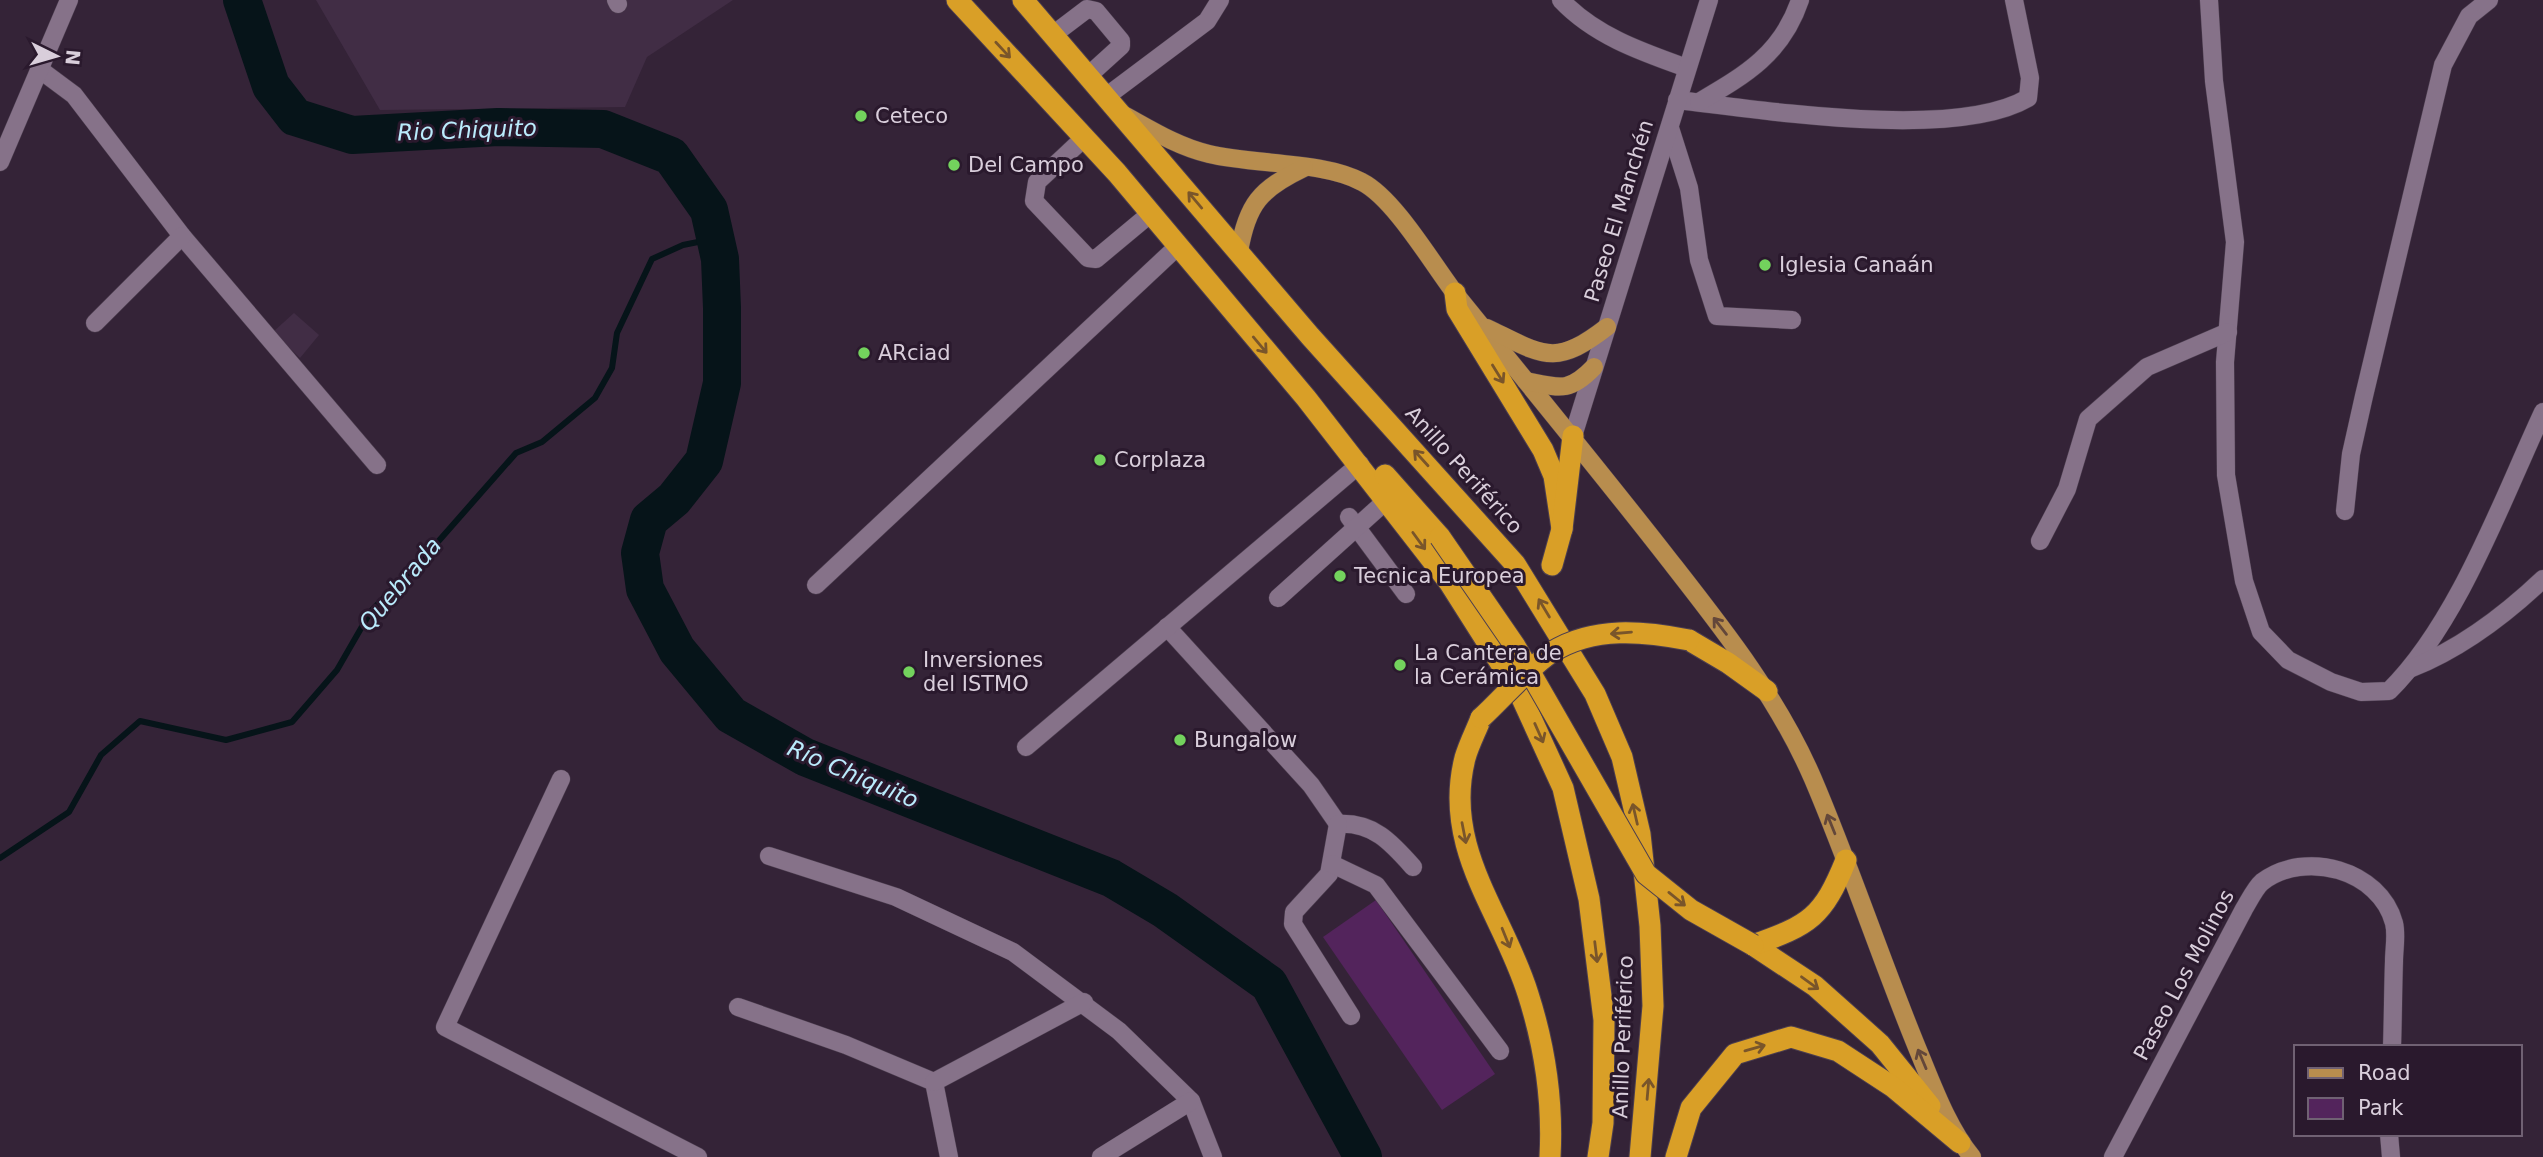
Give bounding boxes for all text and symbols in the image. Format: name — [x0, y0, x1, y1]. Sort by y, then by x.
north arrow — [21, 21, 91, 91]
one-way arrow — [995, 41, 1011, 59]
text: N — [61, 49, 85, 66]
place label: Ceteco — [875, 104, 948, 128]
marker: Ceteco — [853, 108, 869, 124]
water label: Rio Chiquito — [397, 115, 537, 145]
street label: Paseo El Manchén — [1580, 117, 1658, 305]
place label: Del Campo — [968, 153, 1084, 177]
marker: Del Campo — [946, 157, 962, 173]
one-way arrow — [1188, 191, 1203, 209]
place label: Iglesia Canaán — [1779, 253, 1934, 277]
marker: Iglesia Canaán — [1757, 257, 1773, 273]
one-way arrow — [1252, 336, 1268, 354]
place label: ARciad — [878, 341, 951, 365]
marker: ARciad — [856, 345, 872, 361]
one-way arrow — [1490, 364, 1505, 383]
street label: Anillo Periférico — [1400, 401, 1528, 539]
place label: Corplaza — [1114, 448, 1206, 472]
one-way arrow — [1412, 450, 1429, 467]
marker: Corplaza — [1092, 452, 1108, 468]
one-way arrow — [1411, 531, 1426, 550]
water label: Quebrada — [354, 532, 446, 636]
place label: Tecnica Europea — [1353, 564, 1525, 588]
marker: Tecnica Europea — [1332, 568, 1348, 584]
one-way arrow — [1536, 598, 1550, 618]
one-way arrow — [1713, 617, 1728, 636]
one-way arrow — [1610, 627, 1633, 640]
place label: La Cantera de la Cerámica — [1414, 641, 1562, 689]
place label: Inversiones del ISTMO — [923, 648, 1043, 696]
marker: La Cantera de la Cerámica — [1392, 657, 1408, 673]
marker: Inversiones del ISTMO — [901, 664, 917, 680]
one-way arrow — [1533, 722, 1546, 743]
place label: Bungalow — [1194, 728, 1297, 752]
marker: Bungalow — [1172, 732, 1188, 748]
water label: Río Chiquito — [784, 735, 922, 813]
one-way arrow — [1628, 803, 1641, 826]
one-way arrow — [1824, 813, 1837, 835]
one-way arrow — [1457, 821, 1471, 844]
street label: Paseo Los Molinos — [2129, 886, 2239, 1064]
one-way arrow — [1668, 892, 1686, 907]
one-way arrow — [1500, 927, 1513, 949]
one-way arrow — [1589, 941, 1602, 963]
street label: Anillo Periférico — [1608, 955, 1638, 1119]
one-way arrow — [1800, 976, 1819, 990]
one-way arrow — [1744, 1041, 1766, 1054]
legend — [2294, 1045, 2522, 1136]
one-way arrow — [1915, 1048, 1928, 1070]
text: Road — [2358, 1061, 2411, 1085]
one-way arrow — [1641, 1078, 1654, 1101]
text: Park — [2358, 1096, 2404, 1120]

